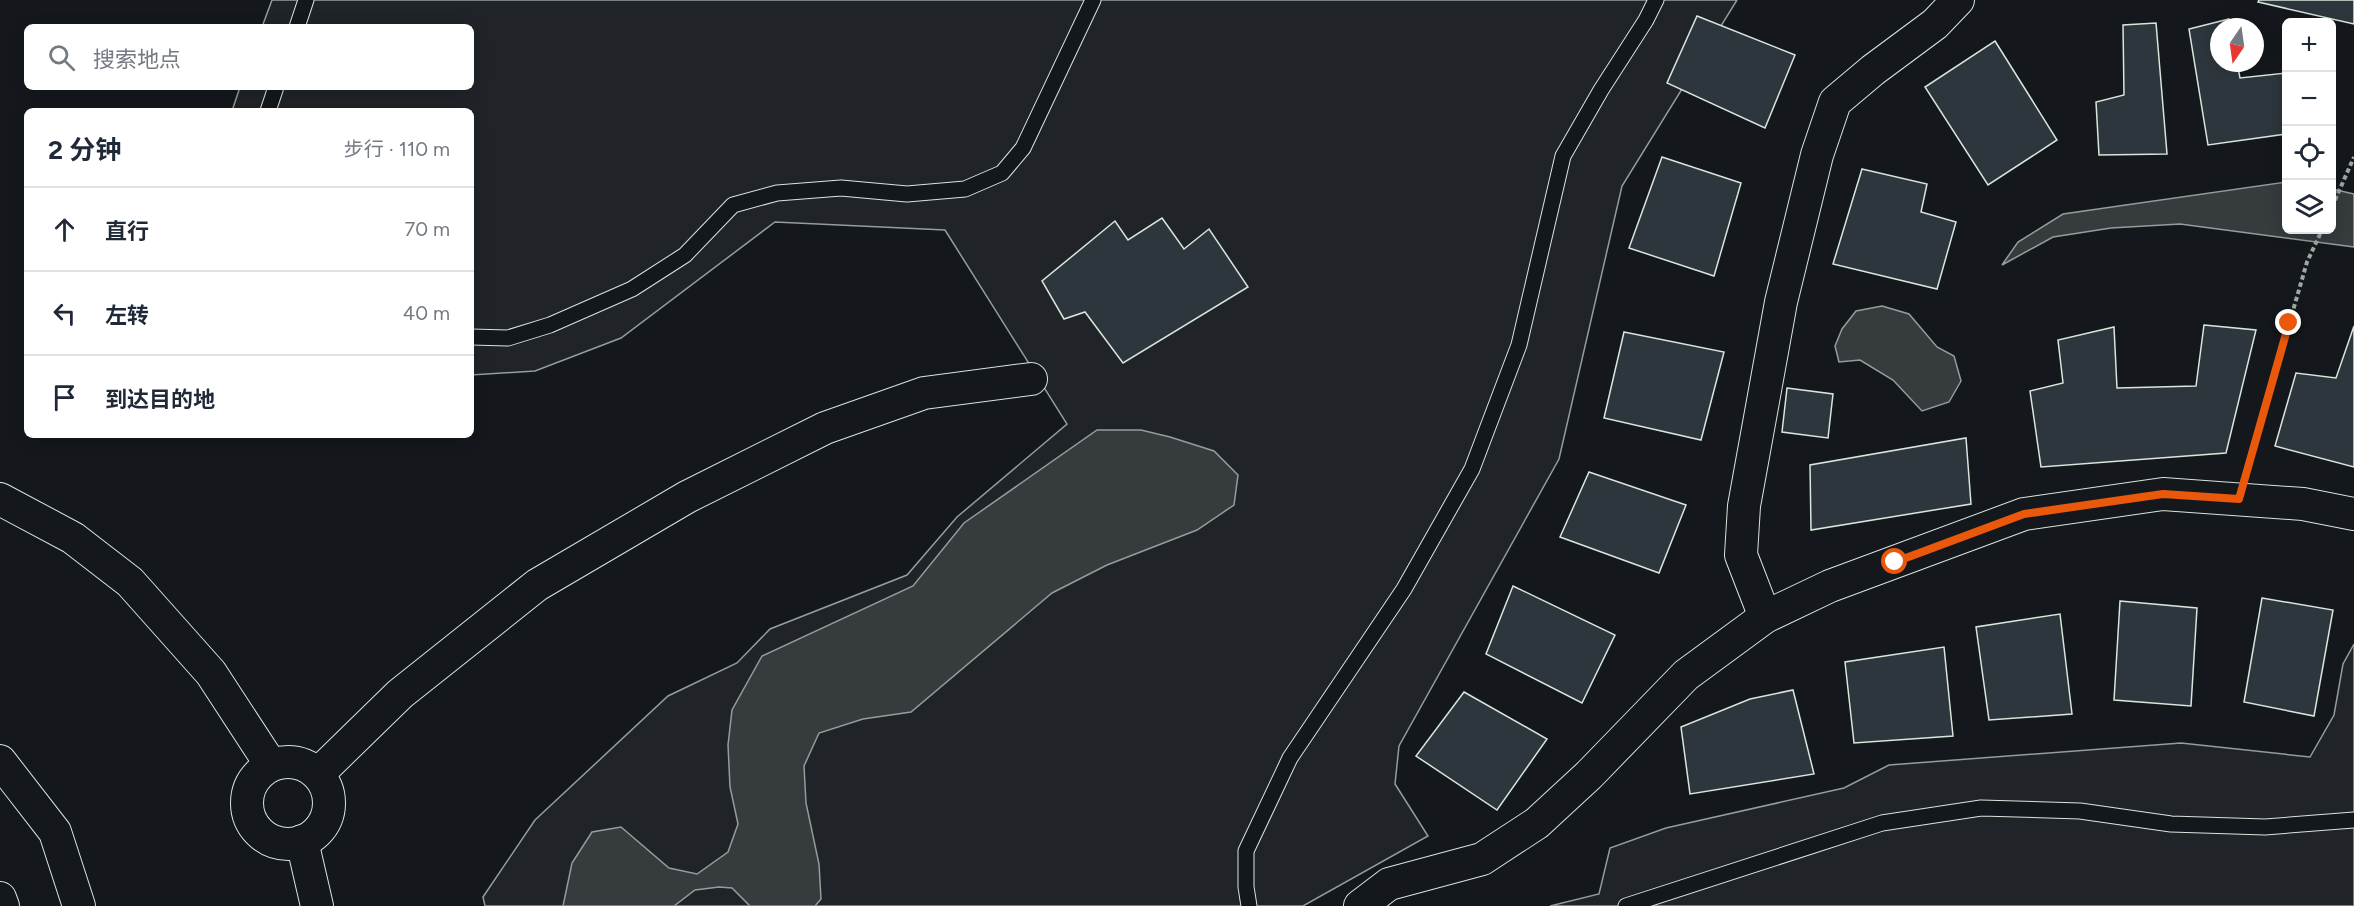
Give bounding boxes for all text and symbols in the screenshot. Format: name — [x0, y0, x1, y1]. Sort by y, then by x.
north arrow — [2210, 18, 2264, 72]
map controls — [2282, 18, 2336, 234]
button: + — [2282, 18, 2336, 72]
search box — [24, 24, 474, 90]
icon: search — [45, 41, 78, 74]
text: 搜索地点 — [93, 46, 181, 73]
button: − — [2282, 72, 2336, 126]
button: locate — [2282, 126, 2336, 180]
text: 2 分钟 — [48, 134, 121, 166]
text: 步行 · 110 m — [344, 137, 450, 161]
button: layers — [2282, 180, 2336, 234]
icon: ahead — [48, 213, 81, 246]
text: 70 m — [404, 217, 450, 241]
text: 直行 — [105, 218, 149, 245]
icon: left — [48, 297, 81, 330]
text: 40 m — [403, 301, 450, 325]
text: 左转 — [105, 302, 149, 329]
route end — [2275, 309, 2301, 335]
icon: arrive — [48, 381, 81, 414]
text: 到达目的地 — [105, 386, 215, 413]
route start — [1881, 548, 1907, 574]

